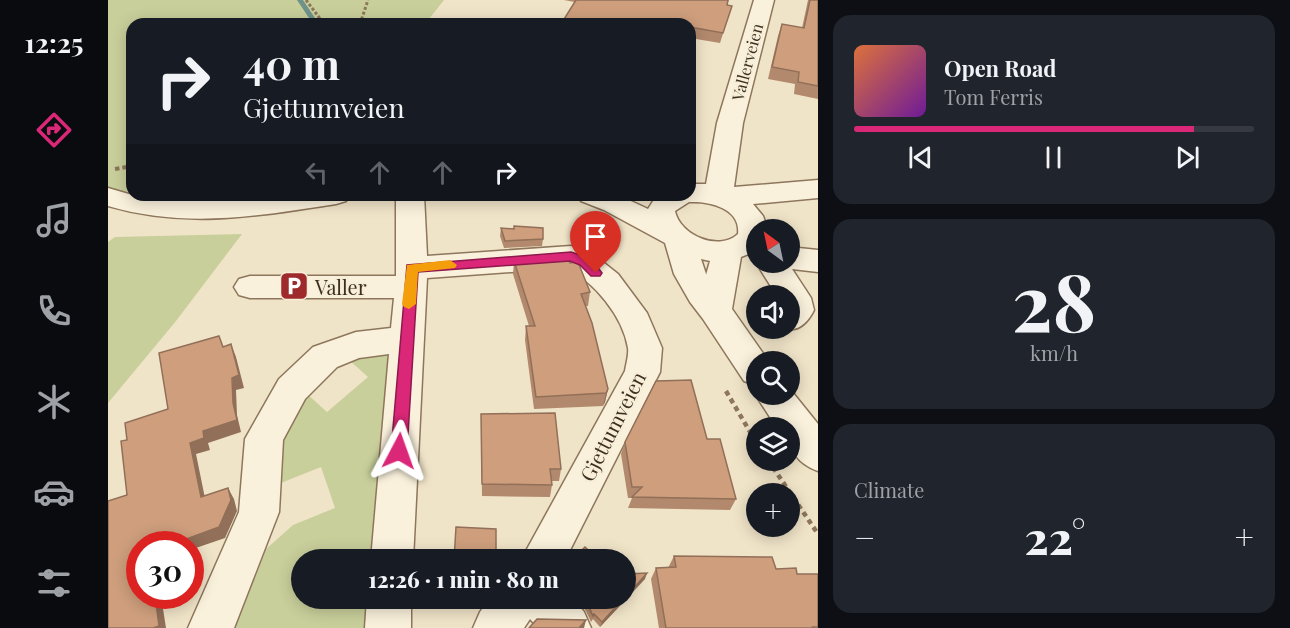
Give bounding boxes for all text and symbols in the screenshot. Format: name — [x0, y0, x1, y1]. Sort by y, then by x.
street label: Vallerveien — [726, 21, 768, 104]
text: 12:25 — [25, 24, 83, 60]
text: 40 m — [243, 35, 340, 91]
icon: right — [144, 42, 222, 120]
text: Open Road — [944, 53, 1056, 83]
text: Tom Ferris — [944, 83, 1043, 110]
text: Gjettumveien — [243, 89, 405, 125]
icon: directions — [33, 109, 75, 151]
icon: previous — [904, 141, 937, 174]
icon: pause — [1037, 141, 1070, 174]
icon: next — [1171, 141, 1204, 174]
icon: left — [300, 156, 333, 189]
icon: ahead — [363, 156, 396, 189]
icon: ahead — [426, 156, 459, 189]
icon: right — [489, 156, 522, 189]
icon: music — [33, 199, 75, 241]
pin — [570, 211, 621, 273]
north arrow — [746, 219, 800, 273]
map controls — [746, 219, 800, 537]
icon: arrive — [579, 220, 612, 253]
text: 28 — [1012, 248, 1096, 352]
parking icon: Valler — [278, 270, 310, 302]
place label: Valler — [314, 273, 367, 300]
button: sound — [746, 285, 800, 339]
icon: phone — [33, 290, 75, 332]
text: km/h — [1030, 339, 1078, 366]
button: search — [746, 351, 800, 405]
street label: Gjettumveien — [573, 366, 651, 485]
icon: climate — [33, 381, 75, 423]
button: layers — [746, 417, 800, 471]
position arrow — [367, 419, 431, 483]
icon: car — [33, 471, 75, 513]
text: Climate — [854, 476, 924, 503]
button: + — [746, 483, 800, 537]
text: 22° — [1025, 506, 1085, 566]
text: − — [854, 514, 875, 558]
text: + — [1235, 514, 1254, 558]
speed limit sign: 30 — [126, 531, 204, 609]
icon: filters — [33, 562, 75, 604]
text: 12:26 · 1 min · 80 m — [368, 564, 559, 594]

